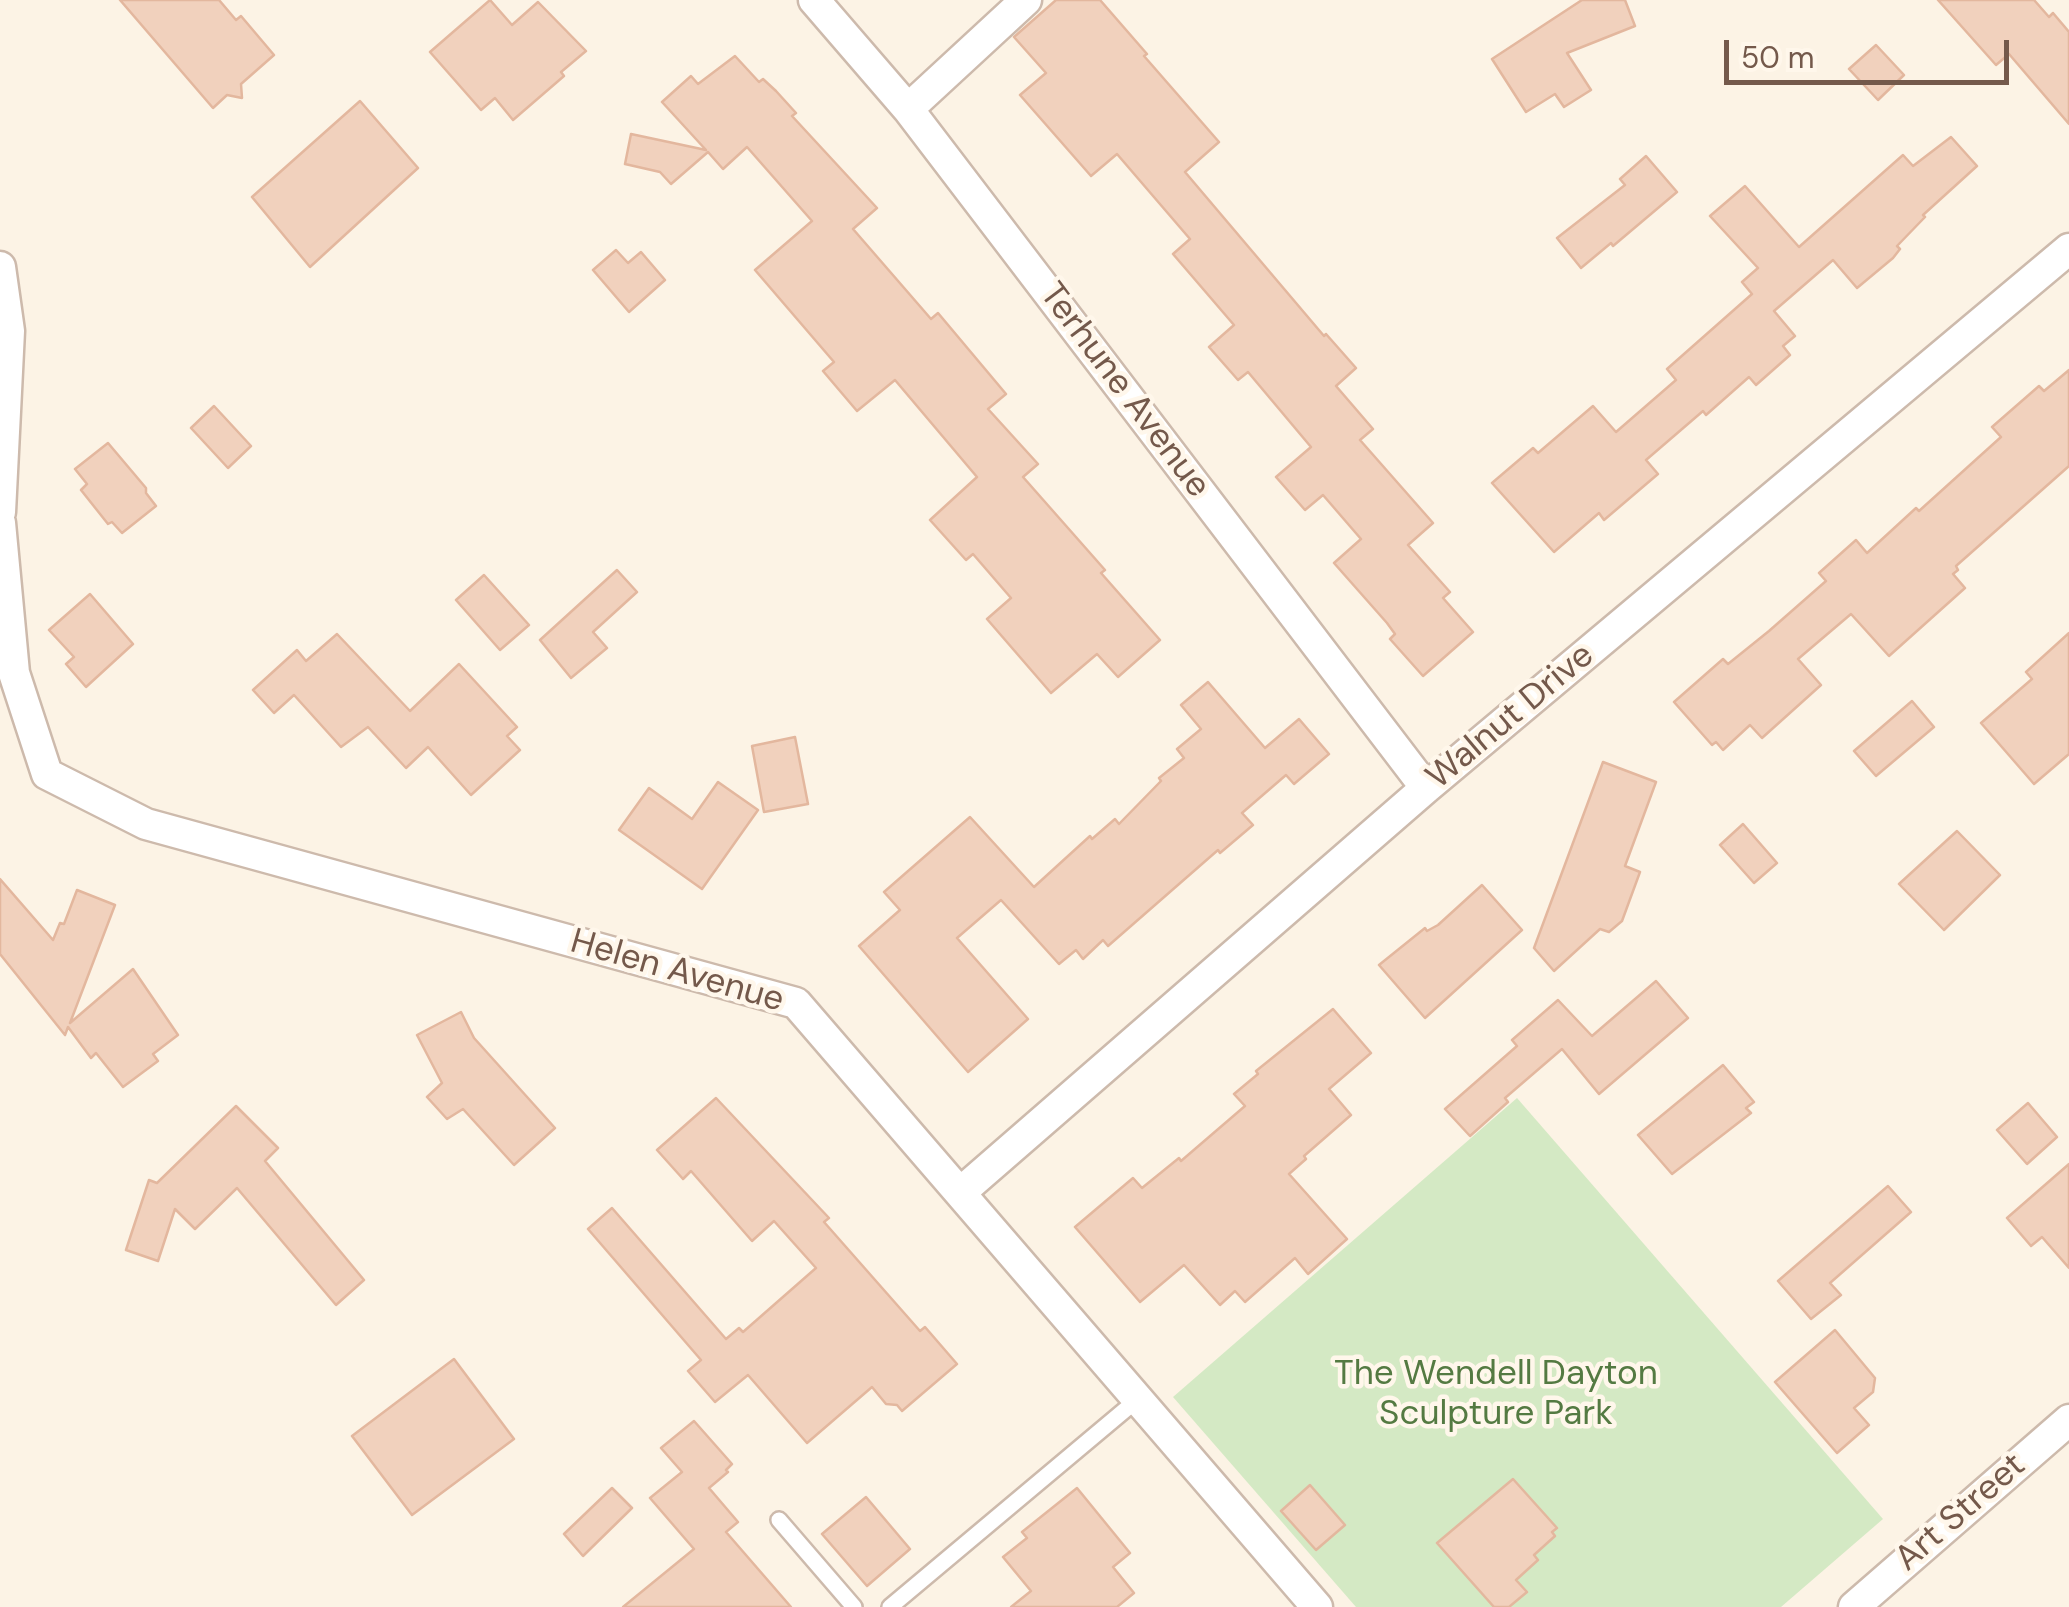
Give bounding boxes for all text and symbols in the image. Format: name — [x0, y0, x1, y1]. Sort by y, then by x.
scale bar — [1729, 20, 2014, 82]
text: 50 m — [1741, 38, 1815, 77]
street label: Terhune Avenue — [1030, 275, 1218, 507]
street label: Walnut Drive — [1419, 635, 1603, 799]
street label: Helen Avenue — [566, 922, 788, 1022]
park label: The Wendell Dayton Sculpture Park — [1334, 1354, 1658, 1436]
street label: Art Street — [1887, 1445, 2035, 1581]

